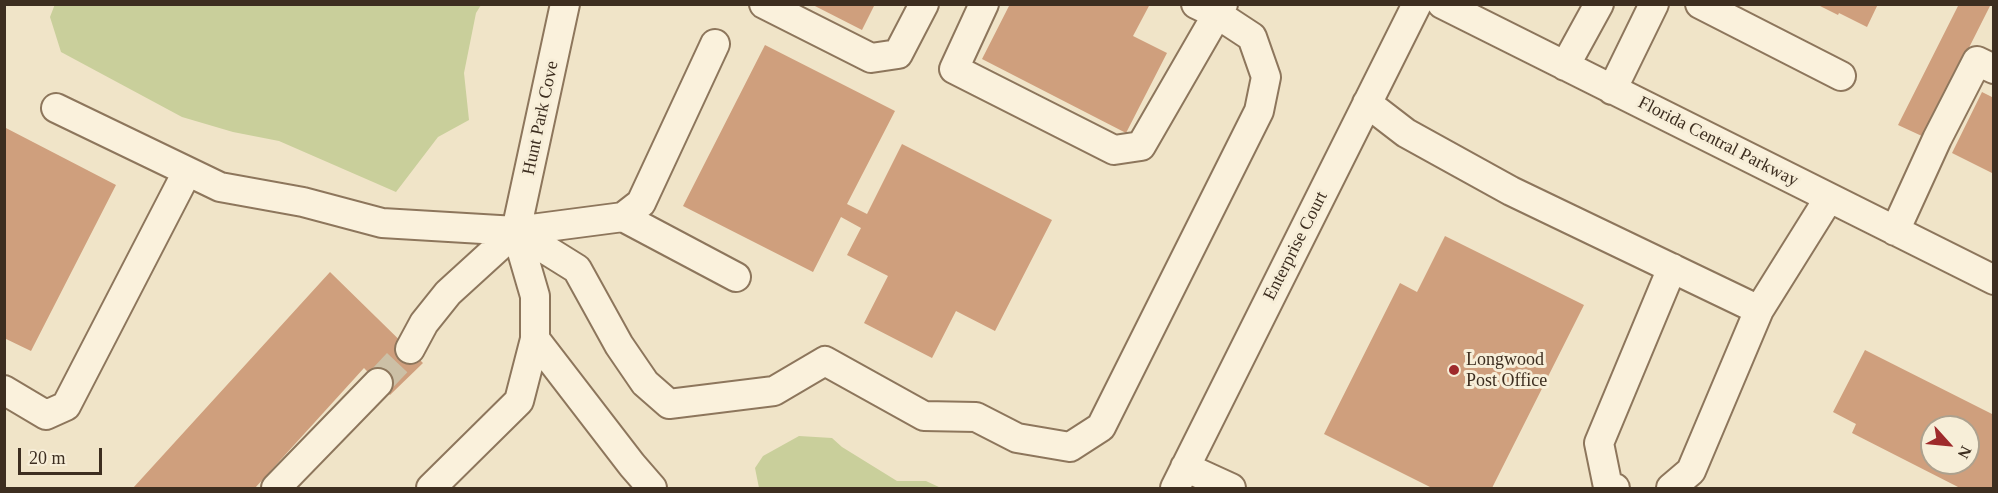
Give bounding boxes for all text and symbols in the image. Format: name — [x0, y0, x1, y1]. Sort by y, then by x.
street label: Hunt Park Cove — [518, 59, 564, 177]
street label: Florida Central Parkway — [1634, 92, 1802, 192]
street label: Enterprise Court — [1259, 188, 1333, 304]
place label: Longwood Post Office — [1466, 349, 1547, 392]
marker: Longwood Post Office — [1447, 363, 1461, 377]
north arrow — [1920, 415, 1980, 475]
scale bar — [21, 436, 105, 474]
text: N — [1955, 443, 1975, 462]
text: 20 m — [29, 448, 66, 468]

